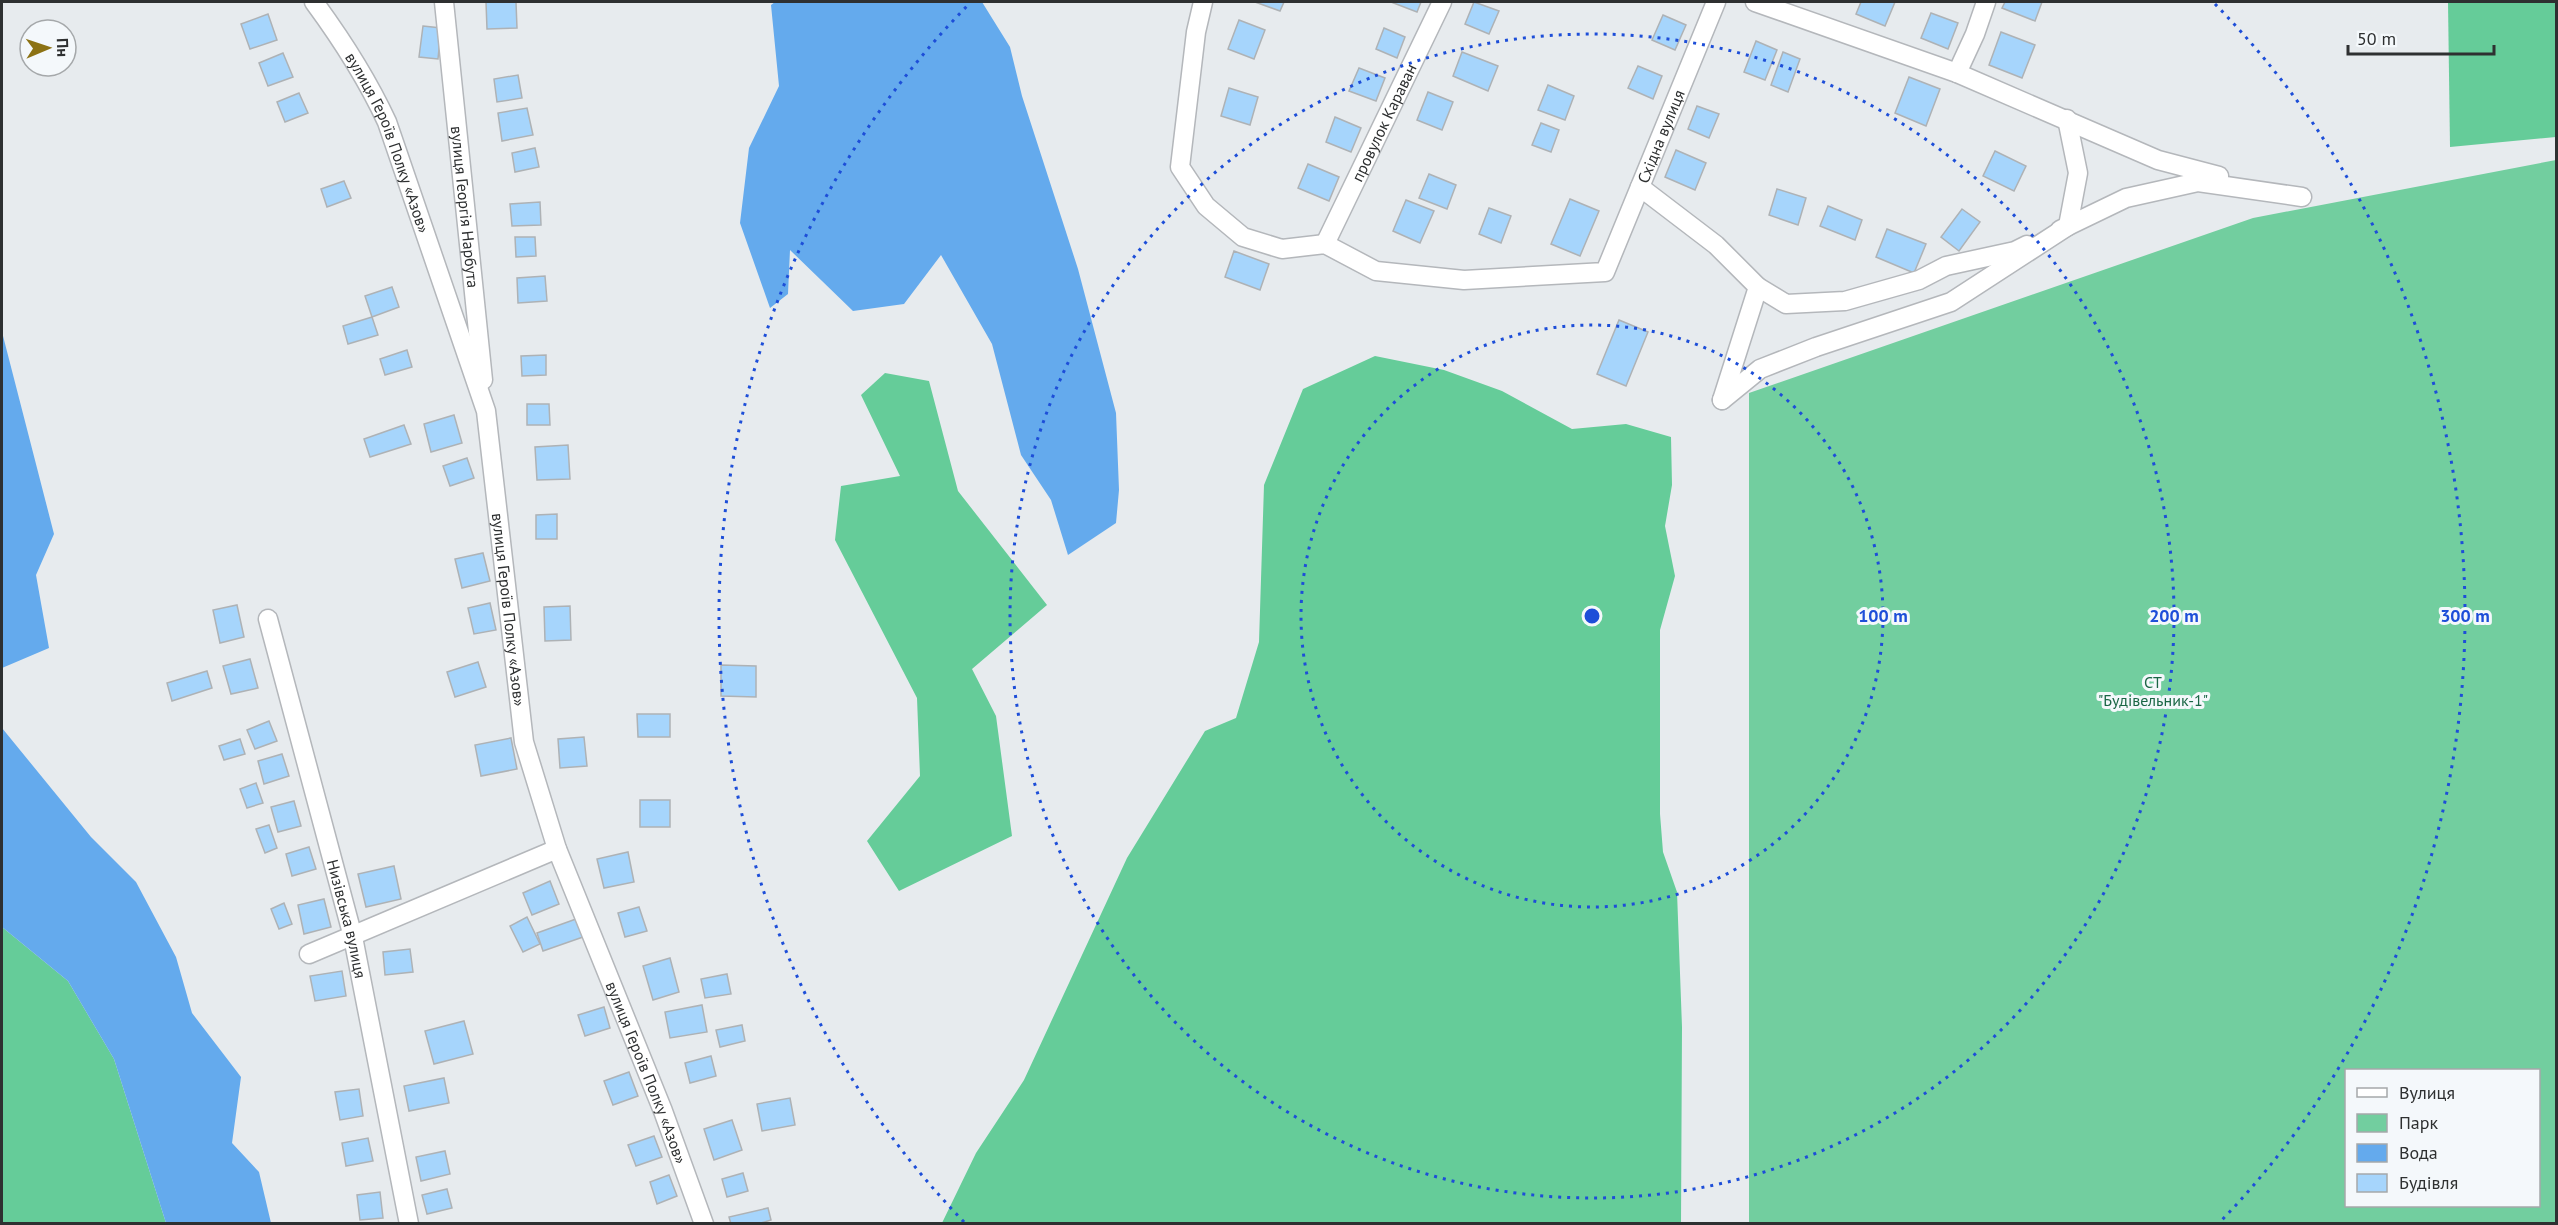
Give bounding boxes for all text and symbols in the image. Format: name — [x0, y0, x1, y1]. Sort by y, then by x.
north arrow — [18, 18, 78, 78]
scale bar — [2348, 18, 2494, 56]
text: 50 m — [2357, 27, 2396, 50]
text: Пн — [53, 38, 73, 57]
street label: вулиця Героїв Полку «Азов» — [341, 48, 434, 236]
street label: провулок Караван — [1347, 60, 1421, 185]
street label: Східна вулиця — [1633, 87, 1689, 186]
street label: вулиця Георгія Нарбута — [447, 125, 483, 289]
street label: вулиця Героїв Полку «Азов» — [488, 512, 530, 708]
text: 100 m — [1858, 604, 1908, 627]
text: 200 m — [2149, 604, 2199, 627]
text: 300 m — [2440, 604, 2490, 627]
centre of rings — [1582, 606, 1602, 626]
park label: СТ "Будівельник-1" — [2098, 672, 2208, 710]
street label: Низівська вулиця — [323, 857, 371, 980]
street label: вулиця Героїв Полку «Азов» — [602, 978, 691, 1167]
legend — [2345, 1069, 2540, 1207]
text: Вулиця — [2399, 1081, 2455, 1104]
text: Парк — [2399, 1111, 2439, 1134]
text: Вода — [2399, 1141, 2438, 1164]
text: Будівля — [2399, 1171, 2458, 1194]

